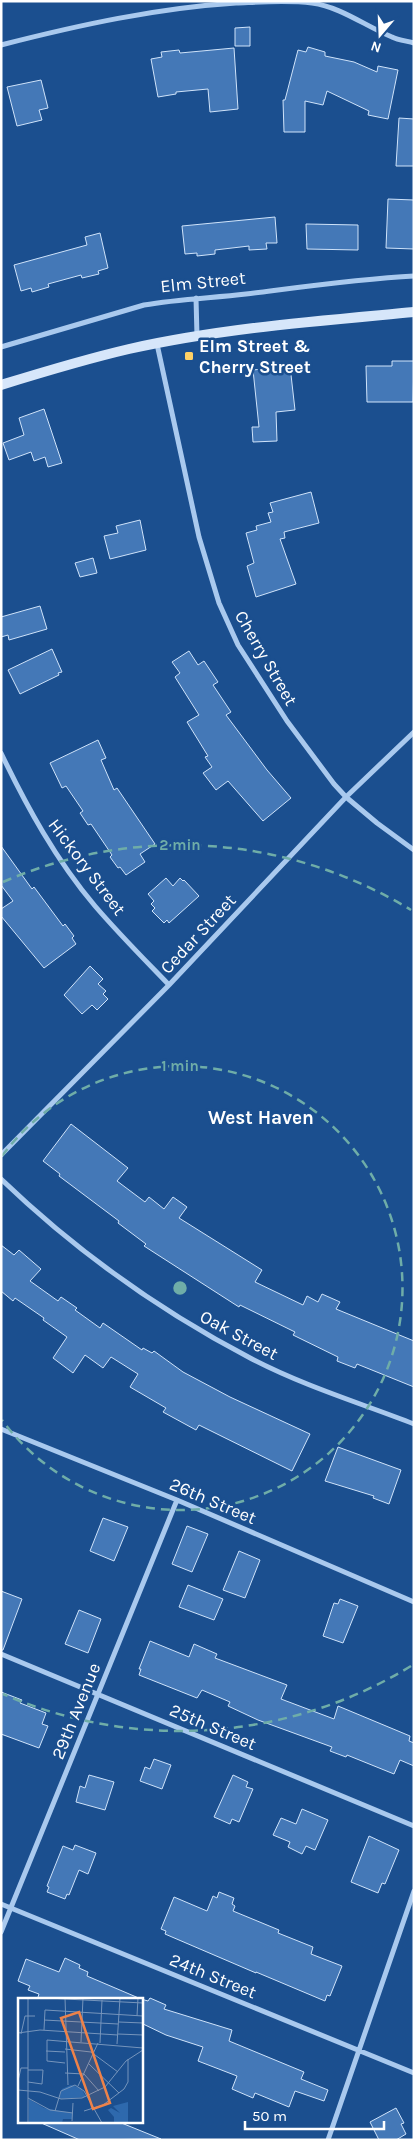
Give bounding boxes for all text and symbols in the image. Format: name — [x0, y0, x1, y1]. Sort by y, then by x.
north arrow — [355, 10, 405, 60]
text: N — [368, 37, 383, 56]
street label: Elm Street — [159, 267, 247, 297]
place label: Elm Street & Cherry Street — [199, 335, 311, 378]
marker: Elm Street & Cherry Street — [183, 350, 195, 362]
street label: Cherry Street — [230, 607, 302, 710]
street label: Hickory Street — [44, 814, 131, 920]
text: 2 min — [159, 836, 201, 854]
street label: Cedar Street — [155, 889, 241, 978]
text: 1 min — [161, 1057, 199, 1075]
district label: West Haven — [208, 1107, 314, 1129]
centre of rings — [171, 1279, 189, 1297]
street label: Oak Street — [196, 1305, 282, 1365]
street label: 26th Street — [166, 1473, 260, 1529]
street label: 29th Avenue — [47, 1660, 105, 1762]
street label: 25th Street — [166, 1699, 260, 1755]
street label: 24th Street — [166, 1949, 260, 2003]
inset map — [18, 1998, 142, 2124]
scale bar — [245, 2098, 384, 2130]
text: 50 m — [252, 2107, 287, 2125]

